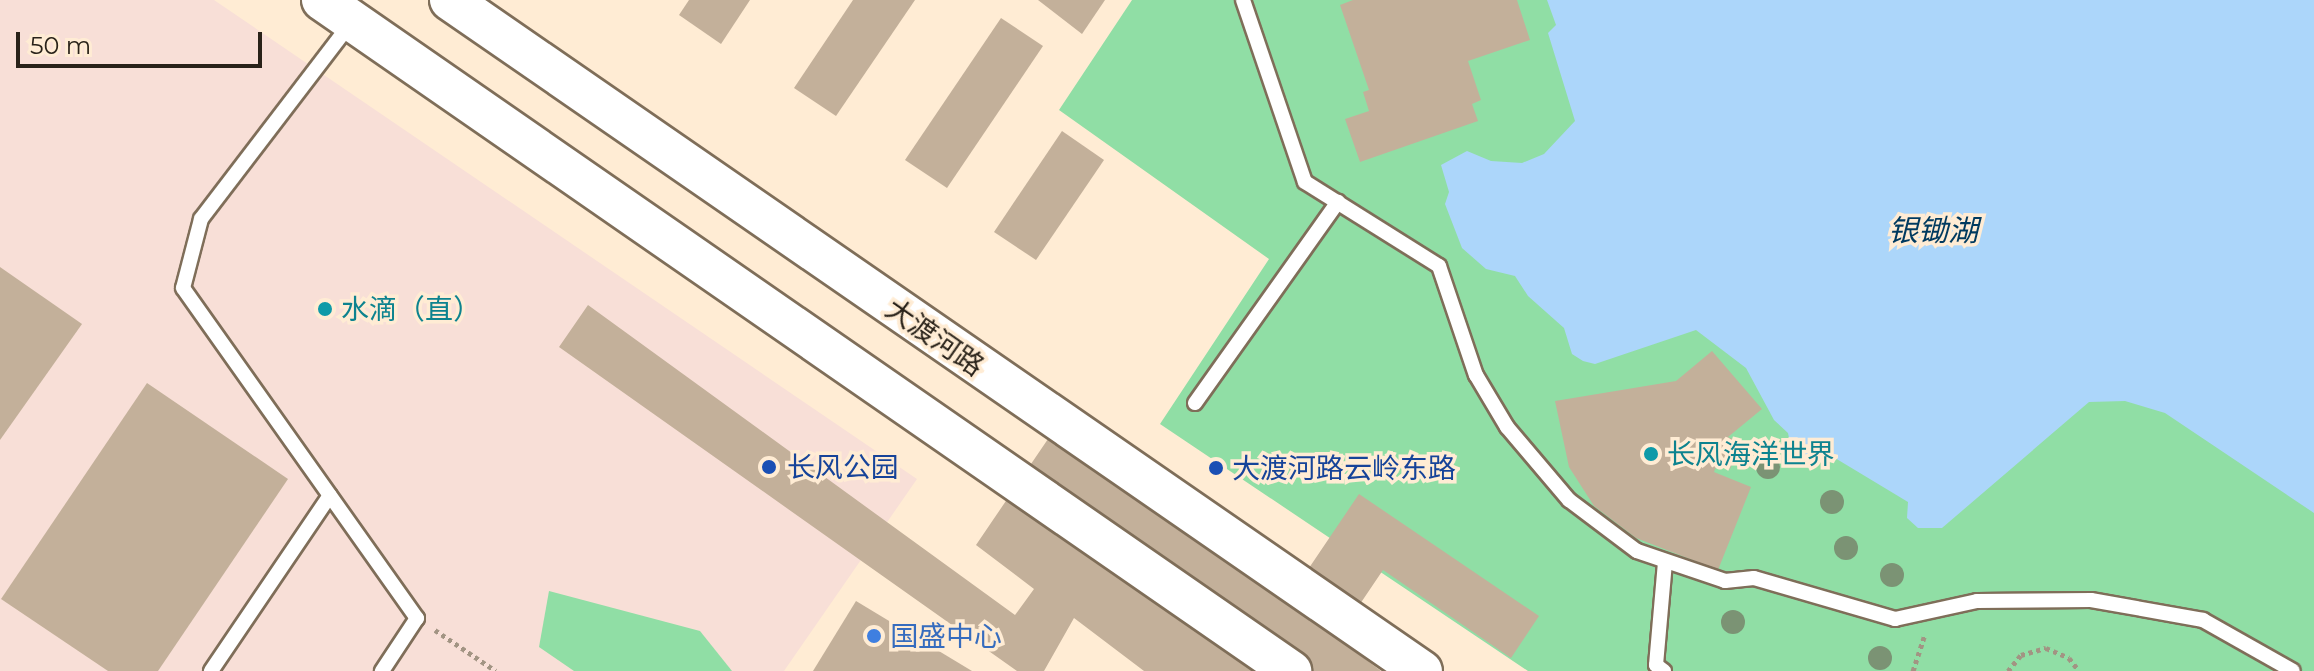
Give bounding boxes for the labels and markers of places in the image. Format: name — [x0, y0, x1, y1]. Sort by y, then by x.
place label: 水滴（直） — [341, 292, 481, 326]
marker: 水滴（直） — [316, 300, 334, 318]
place label: 长风海洋世界 — [1667, 437, 1835, 471]
marker: 长风海洋世界 — [1642, 445, 1660, 463]
place label: 长风公园 — [787, 450, 899, 484]
place label: 大渡河路云岭东路 — [1232, 451, 1456, 485]
marker: 长风公园 — [758, 456, 780, 478]
marker: 大渡河路云岭东路 — [1207, 459, 1225, 477]
place label: 国盛中心 — [890, 619, 1002, 653]
marker: 国盛中心 — [865, 627, 883, 645]

